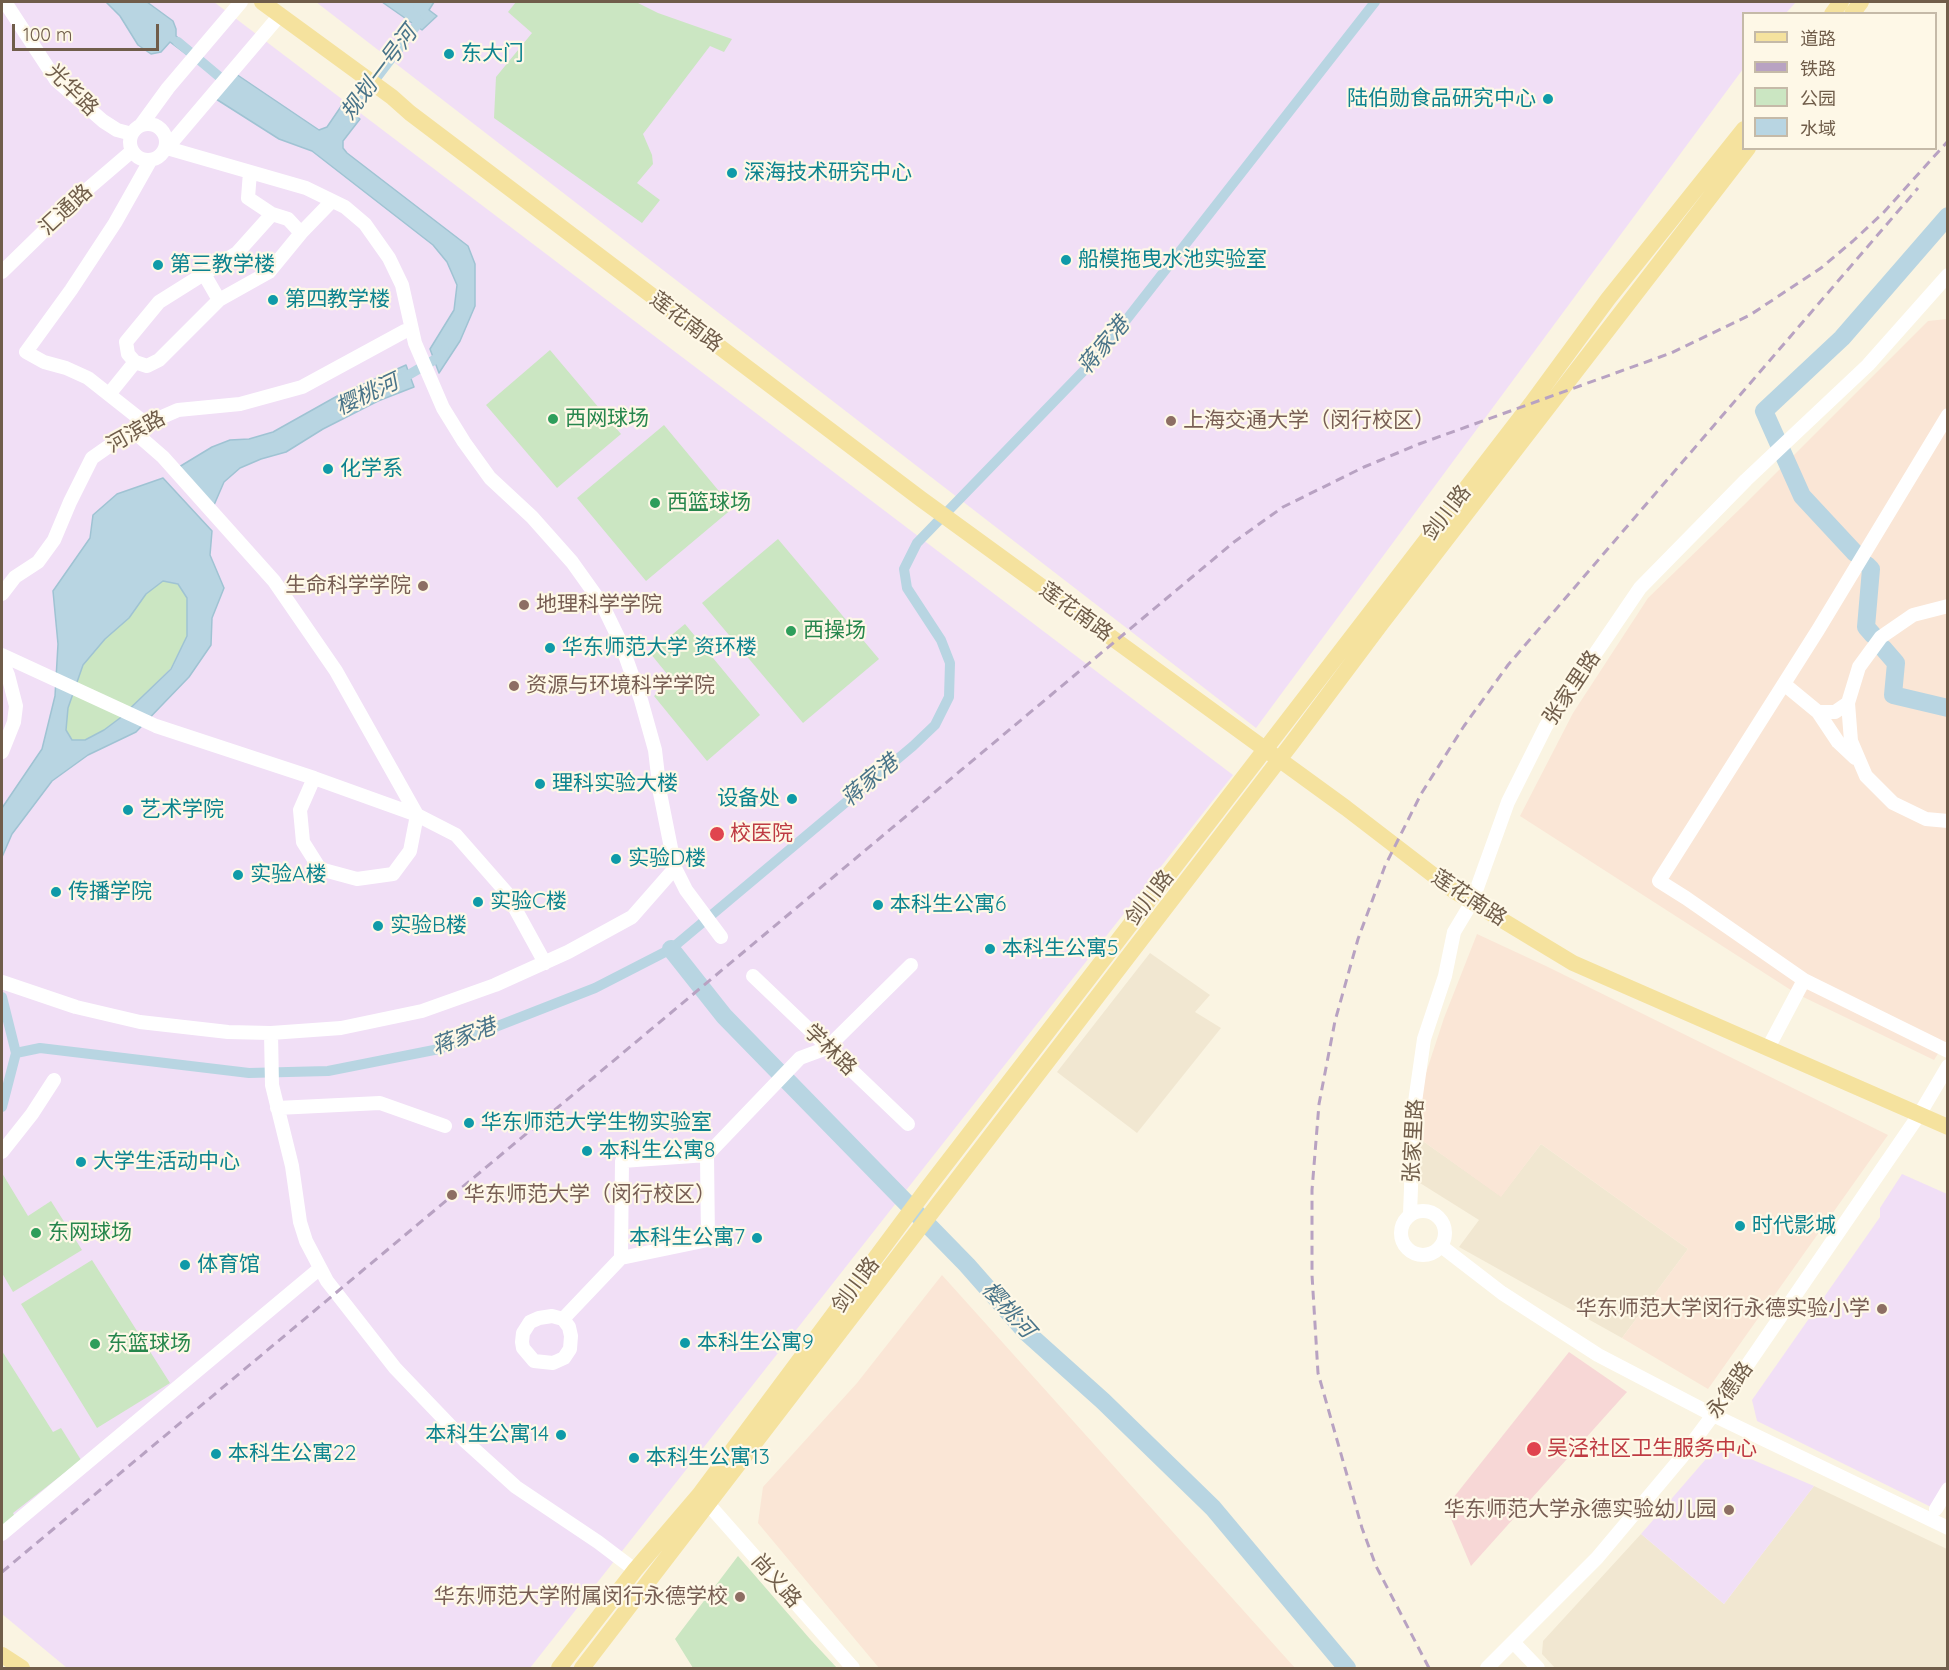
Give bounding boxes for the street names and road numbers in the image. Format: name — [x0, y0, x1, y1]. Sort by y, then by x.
street label: 光华路 — [41, 59, 103, 121]
street label: 汇通路 — [34, 179, 98, 241]
street label: 莲花南路 — [645, 287, 727, 357]
street label: 河滨路 — [102, 406, 170, 458]
street label: 剑川路 — [1418, 480, 1476, 546]
street label: 莲花南路 — [1035, 577, 1117, 647]
street label: 张家里路 — [1538, 646, 1606, 730]
street label: 剑川路 — [1121, 865, 1179, 931]
street label: 莲花南路 — [1427, 865, 1511, 931]
street label: 学林路 — [799, 1019, 861, 1081]
street label: 张家里路 — [1399, 1098, 1429, 1184]
street label: 剑川路 — [827, 1252, 885, 1318]
street label: 永德路 — [1702, 1357, 1758, 1423]
street label: 尚义路 — [746, 1549, 806, 1613]

